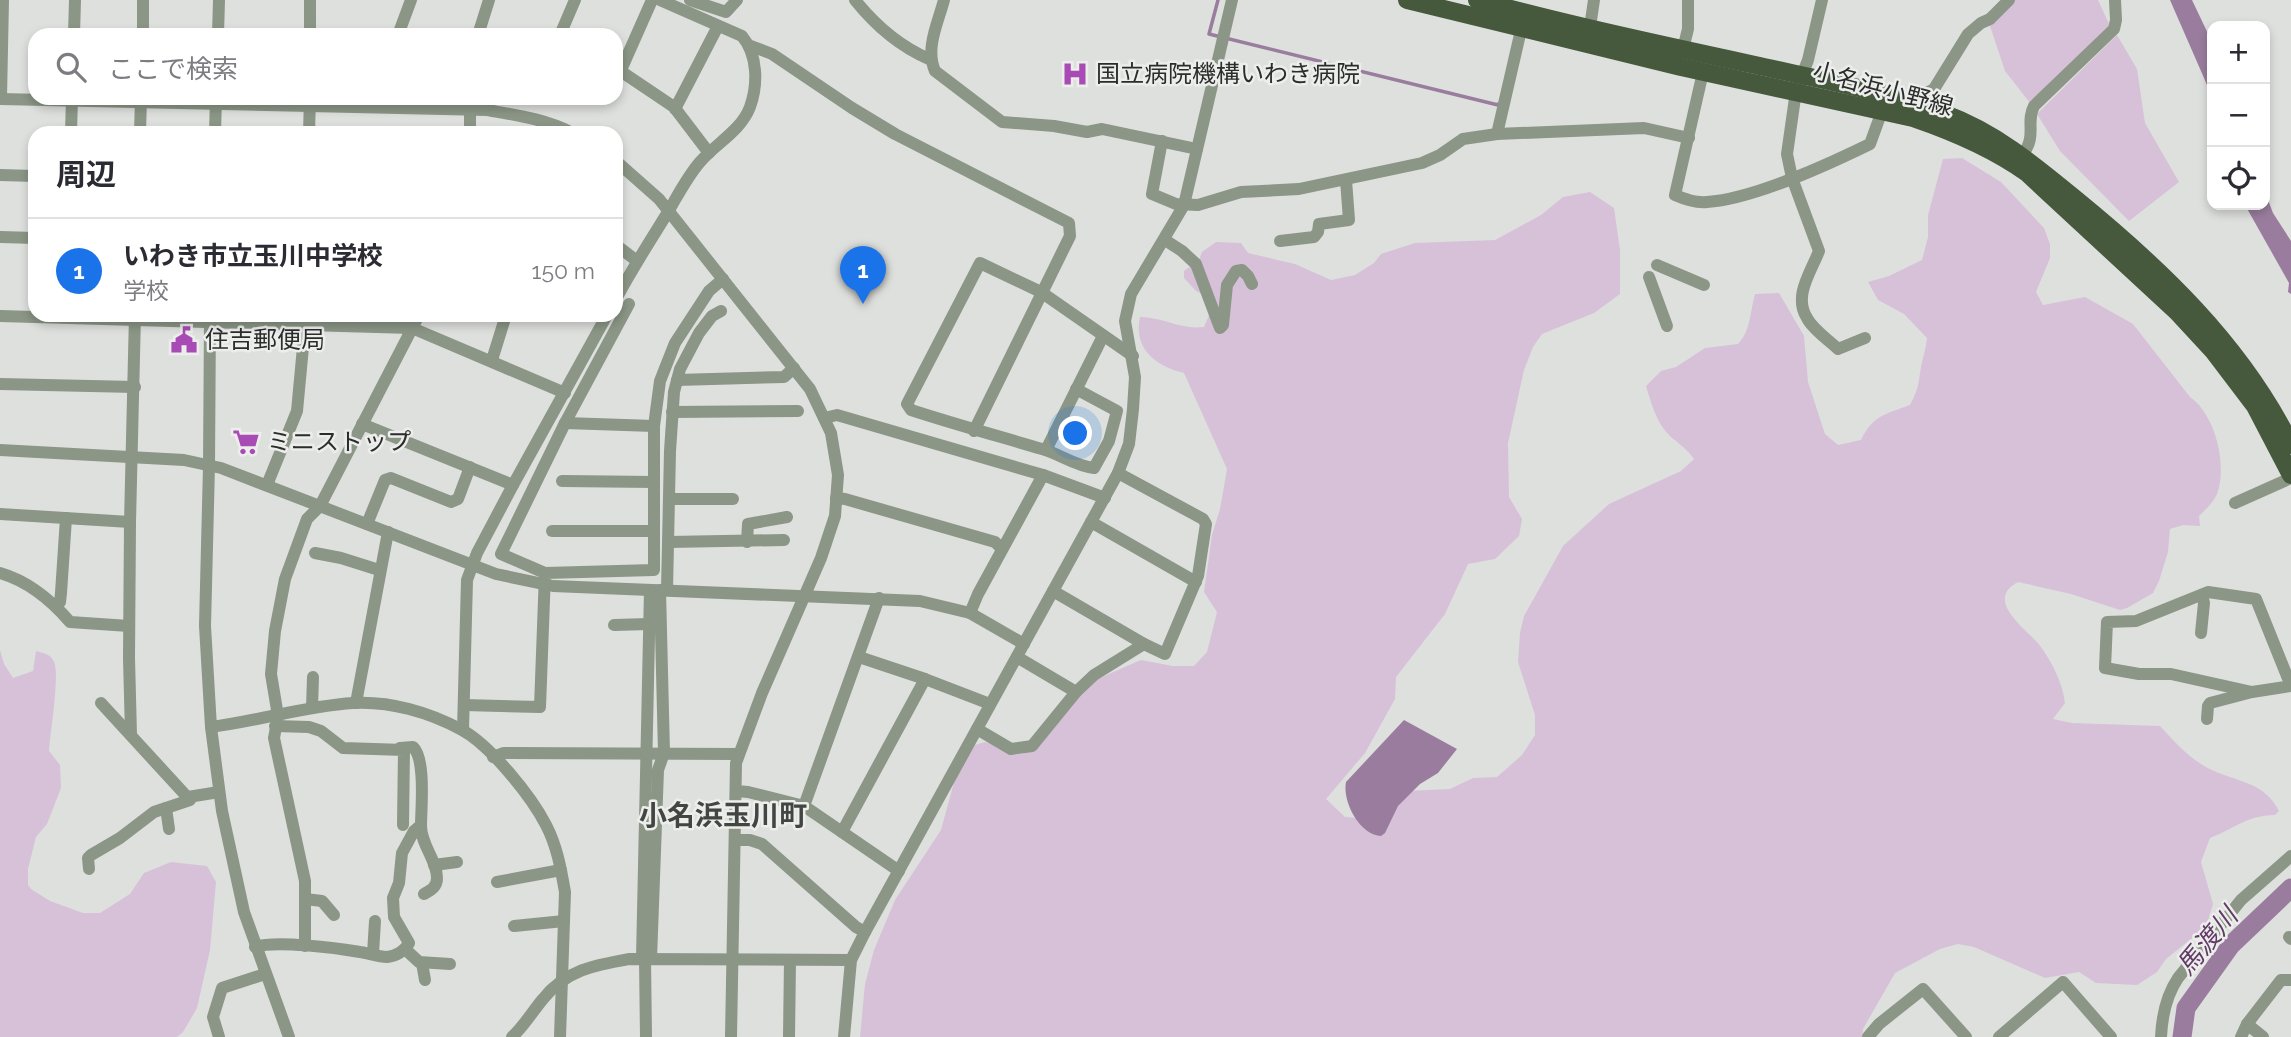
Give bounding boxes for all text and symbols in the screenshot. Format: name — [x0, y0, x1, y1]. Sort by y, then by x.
map controls — [2207, 21, 2270, 210]
button: + — [2207, 21, 2270, 84]
search box — [28, 28, 623, 105]
icon: search — [52, 48, 90, 86]
text: ここで検索 — [108, 54, 238, 84]
street label: 小名浜小野線 — [1810, 56, 1956, 121]
hospital icon: 国立病院機構いわき病院 — [1060, 59, 1090, 89]
place label: 国立病院機構いわき病院 — [1096, 59, 1360, 88]
button: − — [2207, 84, 2270, 147]
button: locate — [2207, 147, 2270, 210]
text: 周辺 — [56, 157, 116, 192]
text: いわき市立玉川中学校 — [123, 241, 383, 271]
pin: 1 — [840, 246, 886, 304]
text: 1 — [73, 257, 85, 284]
text: 150 m — [532, 257, 595, 284]
text: 学校 — [123, 277, 169, 304]
public building icon: 住吉郵便局 — [169, 325, 199, 355]
place label: 住吉郵便局 — [205, 325, 325, 354]
your location — [1058, 416, 1092, 450]
supermarket icon: ミニストップ — [231, 427, 261, 457]
place label: ミニストップ — [267, 427, 411, 456]
district label: 小名浜玉川町 — [639, 799, 807, 832]
water label: 馬渡川 — [2170, 899, 2245, 981]

